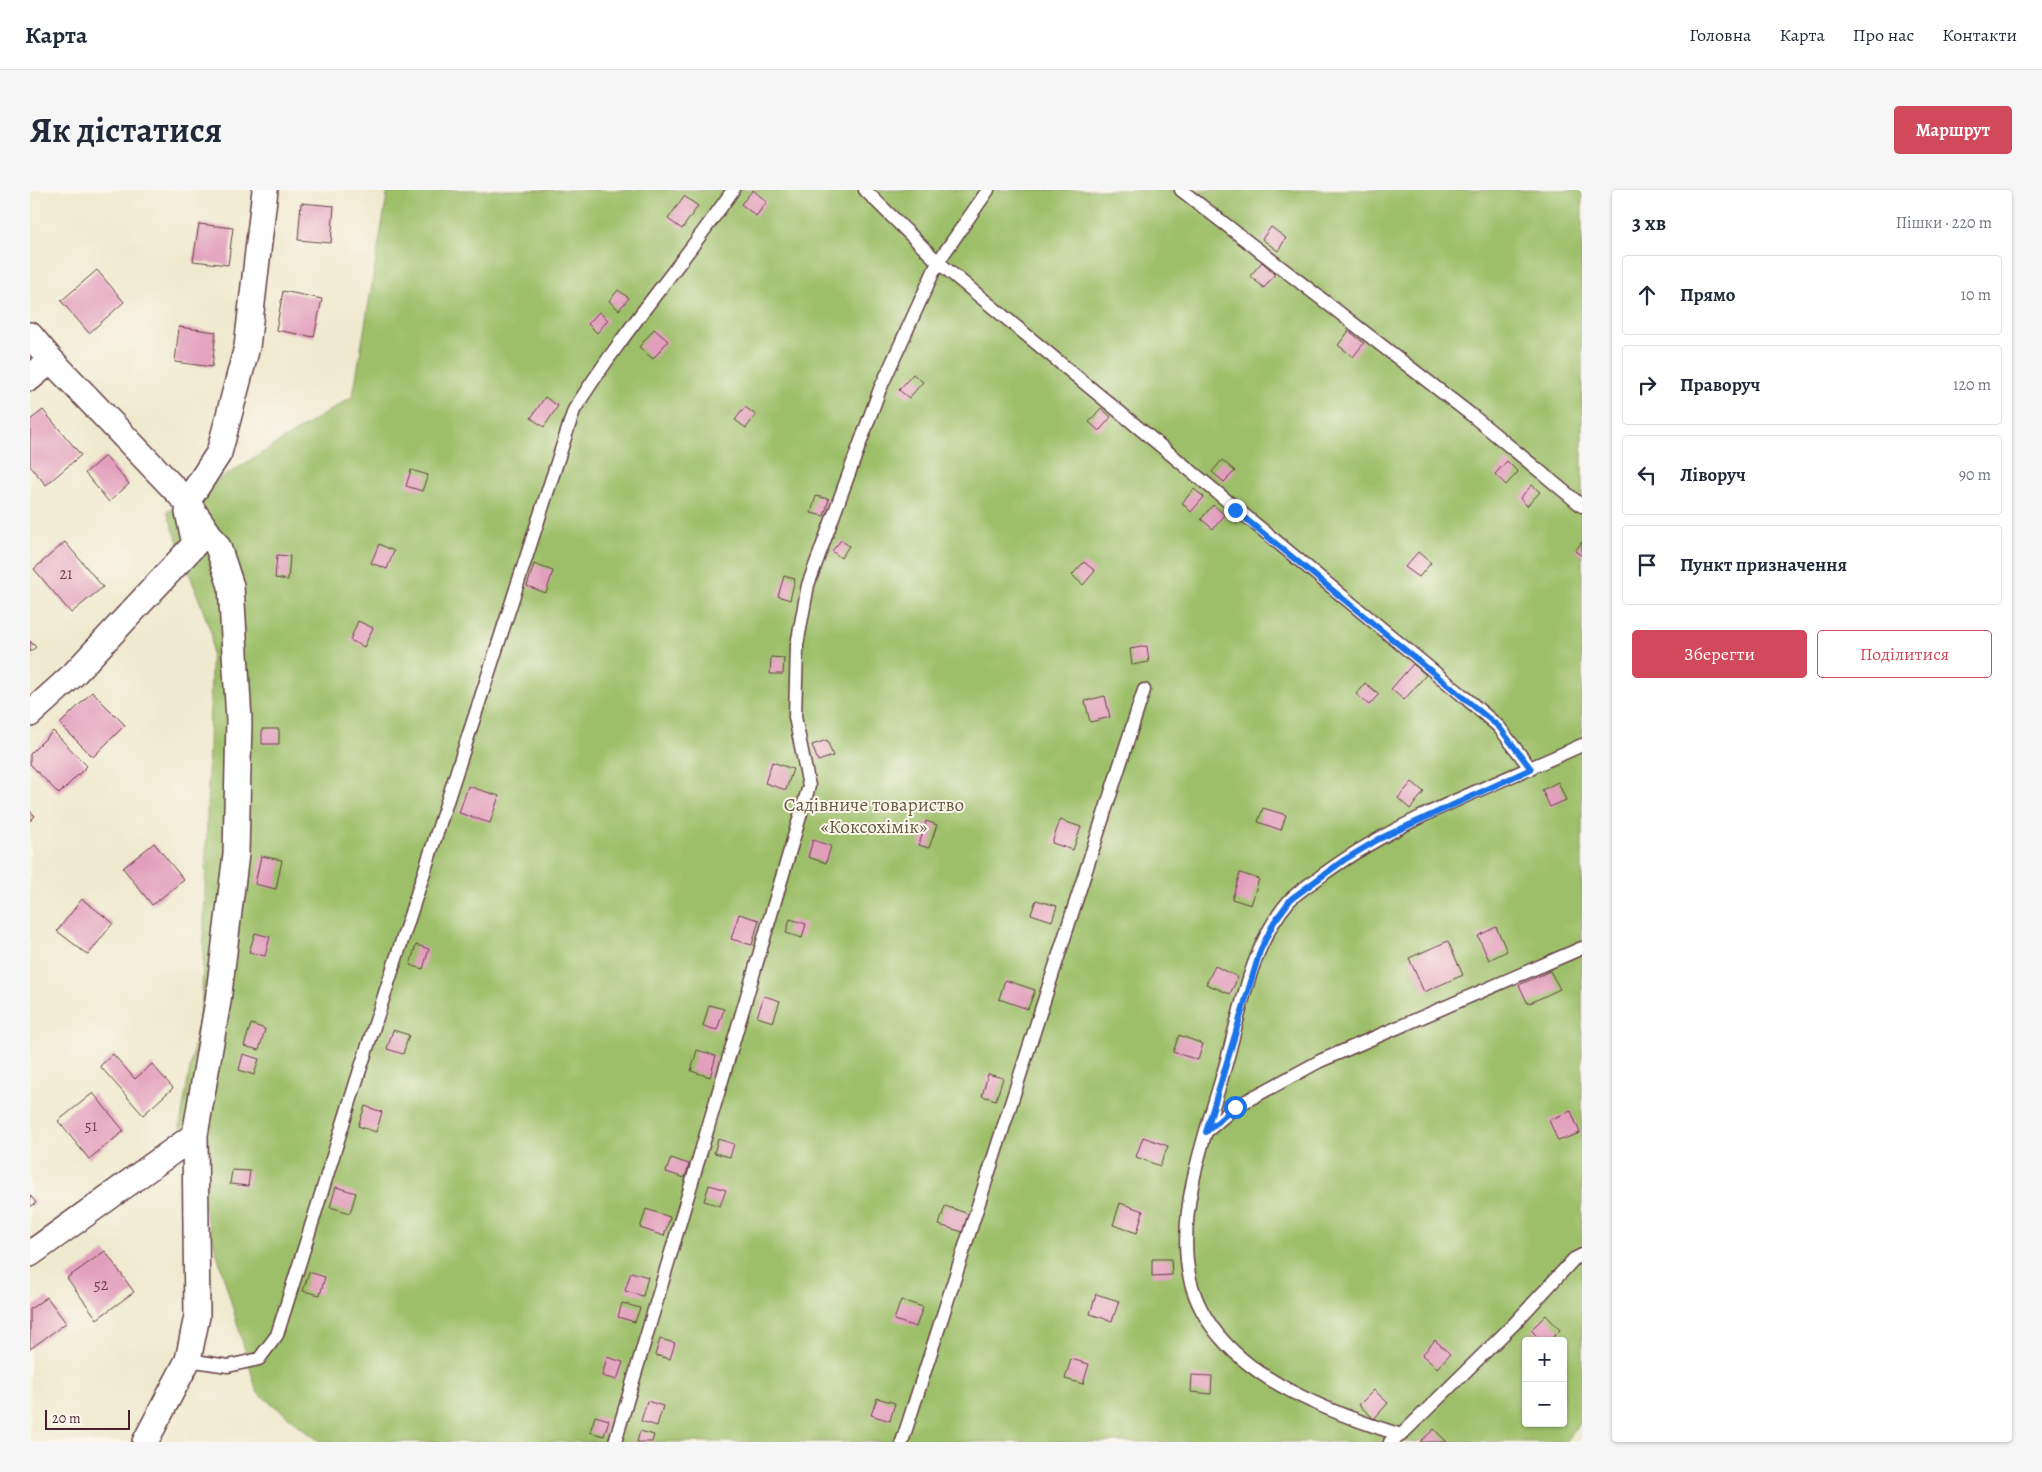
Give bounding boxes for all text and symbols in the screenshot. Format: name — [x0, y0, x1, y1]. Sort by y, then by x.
text: Карта — [25, 19, 87, 51]
text: Головна — [1689, 23, 1751, 47]
text: Карта — [1779, 23, 1825, 47]
text: Про нас — [1853, 23, 1914, 47]
text: Контакти — [1942, 23, 2017, 47]
text: Як дістатися — [30, 106, 222, 154]
button: Маршрут — [1894, 106, 2012, 154]
text: 3 хв — [1632, 209, 1666, 237]
text: Пішки · 220 m — [1896, 212, 1992, 234]
icon: ahead — [1633, 281, 1661, 309]
text: Прямо — [1680, 282, 1735, 308]
text: 10 m — [1961, 284, 1991, 306]
icon: right — [1633, 371, 1661, 399]
text: Праворуч — [1680, 372, 1760, 398]
text: 120 m — [1953, 374, 1991, 396]
icon: left — [1633, 461, 1661, 489]
text: Ліворуч — [1680, 462, 1746, 488]
text: 90 m — [1959, 464, 1991, 486]
route end — [1224, 499, 1247, 522]
icon: arrive — [1633, 551, 1661, 579]
text: Пункт призначення — [1680, 552, 1847, 578]
house number: 21 — [59, 563, 73, 585]
button: Зберегти — [1632, 630, 1807, 678]
button: Поділитися — [1817, 630, 1992, 678]
park label: Садівниче товариство «Коксохімік» — [784, 792, 964, 840]
route start — [1224, 1096, 1247, 1119]
house number: 51 — [85, 1115, 98, 1137]
house number: 52 — [94, 1274, 109, 1296]
map controls — [1522, 1337, 1567, 1427]
button: + — [1522, 1337, 1567, 1382]
button: − — [1522, 1382, 1567, 1427]
scale bar — [45, 1407, 130, 1430]
text: 20 m — [52, 1409, 81, 1428]

